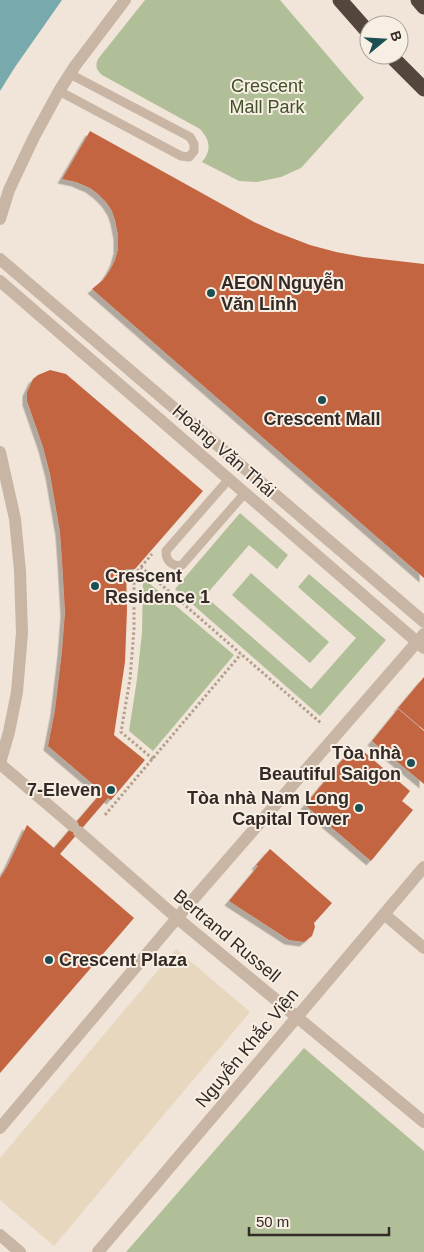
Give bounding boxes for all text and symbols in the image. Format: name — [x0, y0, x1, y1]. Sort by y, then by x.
north arrow — [359, 15, 409, 65]
text: B — [387, 29, 406, 43]
park label: Crescent Mall Park — [229, 76, 306, 117]
place label: AEON Nguyễn Văn Linh — [221, 272, 344, 314]
marker: AEON Nguyễn Văn Linh — [205, 287, 217, 299]
marker: Crescent Mall — [316, 394, 328, 406]
street label: Hoàng Văn Thái — [168, 401, 280, 501]
place label: Crescent Mall — [263, 409, 381, 429]
place label: Crescent Residence 1 — [105, 566, 210, 607]
marker: Crescent Residence 1 — [89, 580, 101, 592]
place label: Tòa nhà Beautiful Saigon — [259, 743, 402, 784]
marker: Tòa nhà Beautiful Saigon — [405, 757, 417, 769]
place label: 7-Eleven — [27, 780, 101, 800]
marker: 7-Eleven — [105, 784, 117, 796]
place label: Tòa nhà Nam Long Capital Tower — [187, 788, 349, 829]
marker: Tòa nhà Nam Long Capital Tower — [353, 802, 365, 814]
street label: Bertrand Russell — [170, 886, 284, 986]
place label: Crescent Plaza — [59, 950, 188, 970]
marker: Crescent Plaza — [43, 954, 55, 966]
street label: Nguyễn Khắc Viện — [191, 984, 302, 1111]
scale bar — [249, 1204, 389, 1236]
text: 50 m — [256, 1213, 289, 1230]

